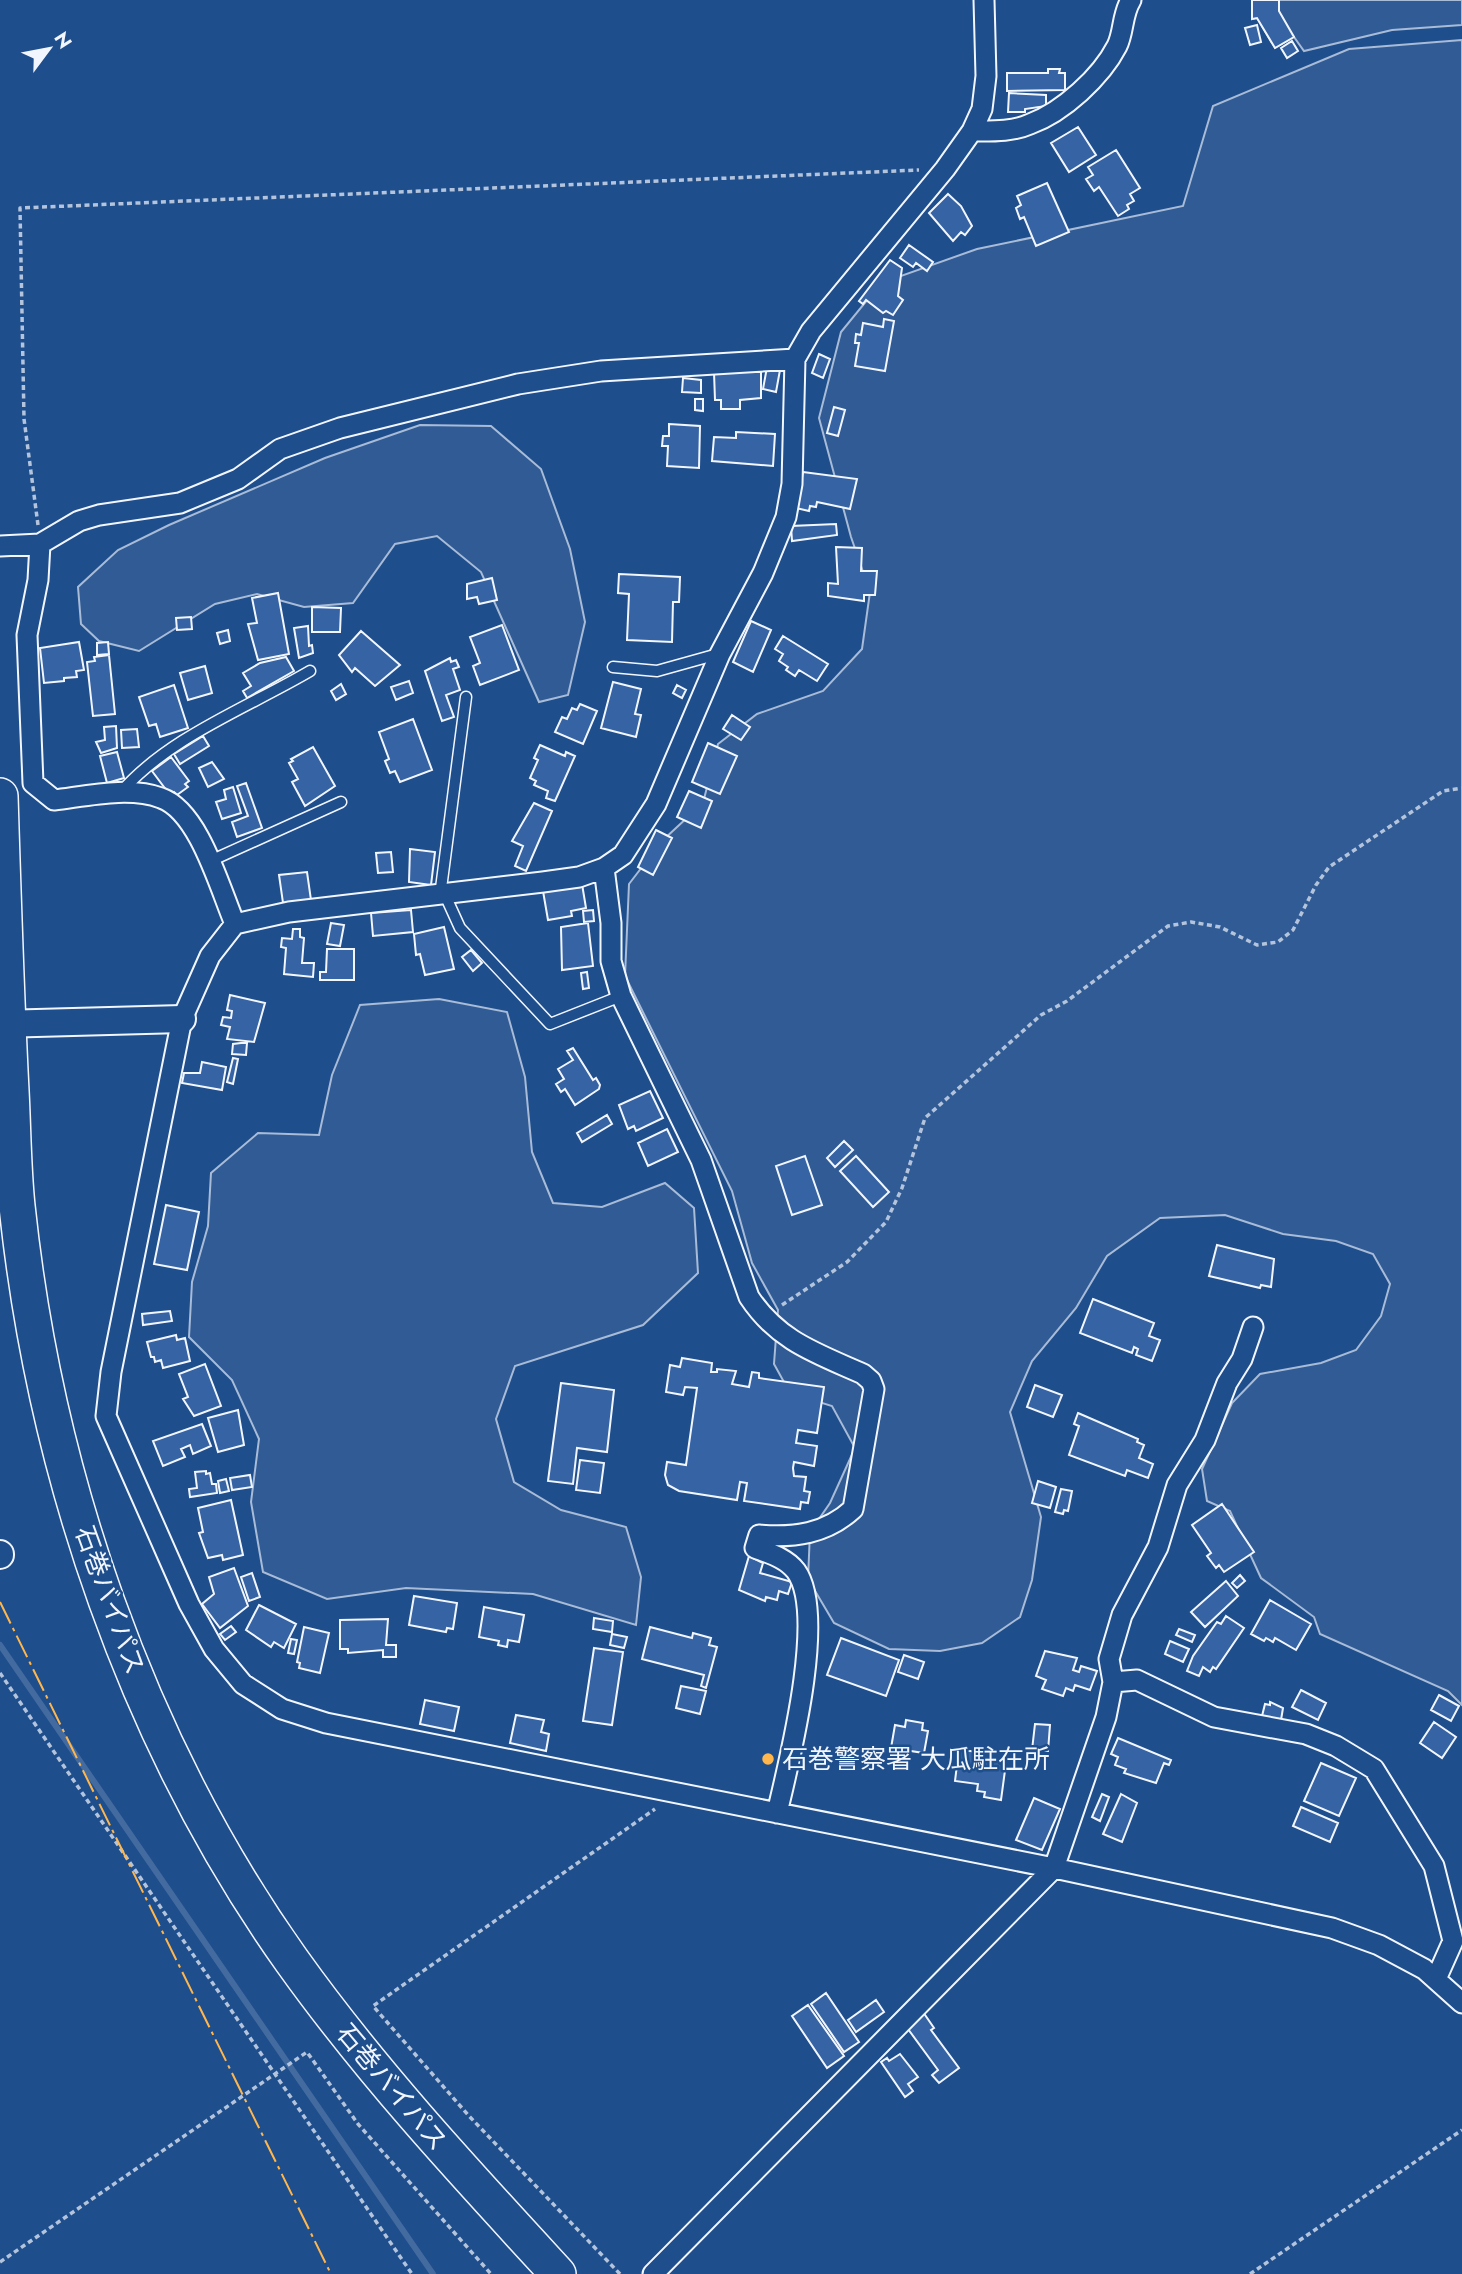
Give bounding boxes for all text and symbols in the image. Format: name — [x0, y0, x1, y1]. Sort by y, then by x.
north arrow — [14, 14, 84, 84]
text: N — [48, 27, 78, 54]
street label: 石巻バイパス — [66, 1520, 154, 1680]
place label: 石巻警察署 大瓜駐在所 — [782, 1740, 1050, 1778]
marker: 石巻警察署 大瓜駐在所 — [760, 1751, 776, 1767]
street label: 石巻バイパス — [327, 2015, 457, 2159]

